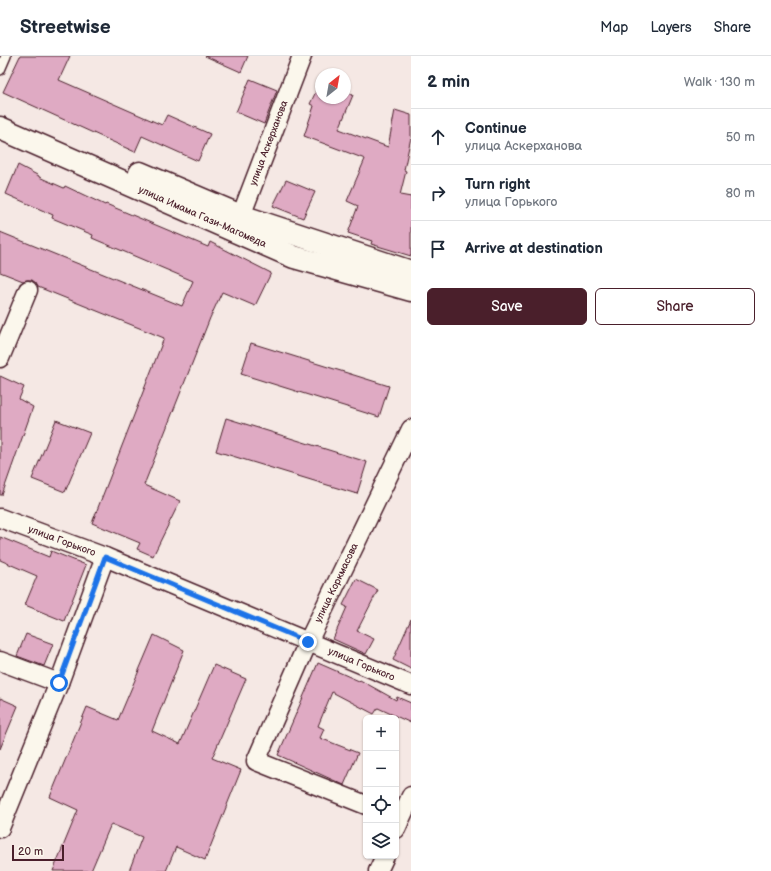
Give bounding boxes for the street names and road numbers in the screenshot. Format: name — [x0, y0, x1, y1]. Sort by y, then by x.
street label: улица Аскерханова — [247, 99, 291, 187]
street label: улица Имама Гази-Магомеда — [137, 183, 268, 250]
street label: улица Горького — [26, 523, 97, 559]
street label: улица Коркмасова — [312, 541, 361, 625]
street label: улица Горького — [326, 645, 397, 684]

